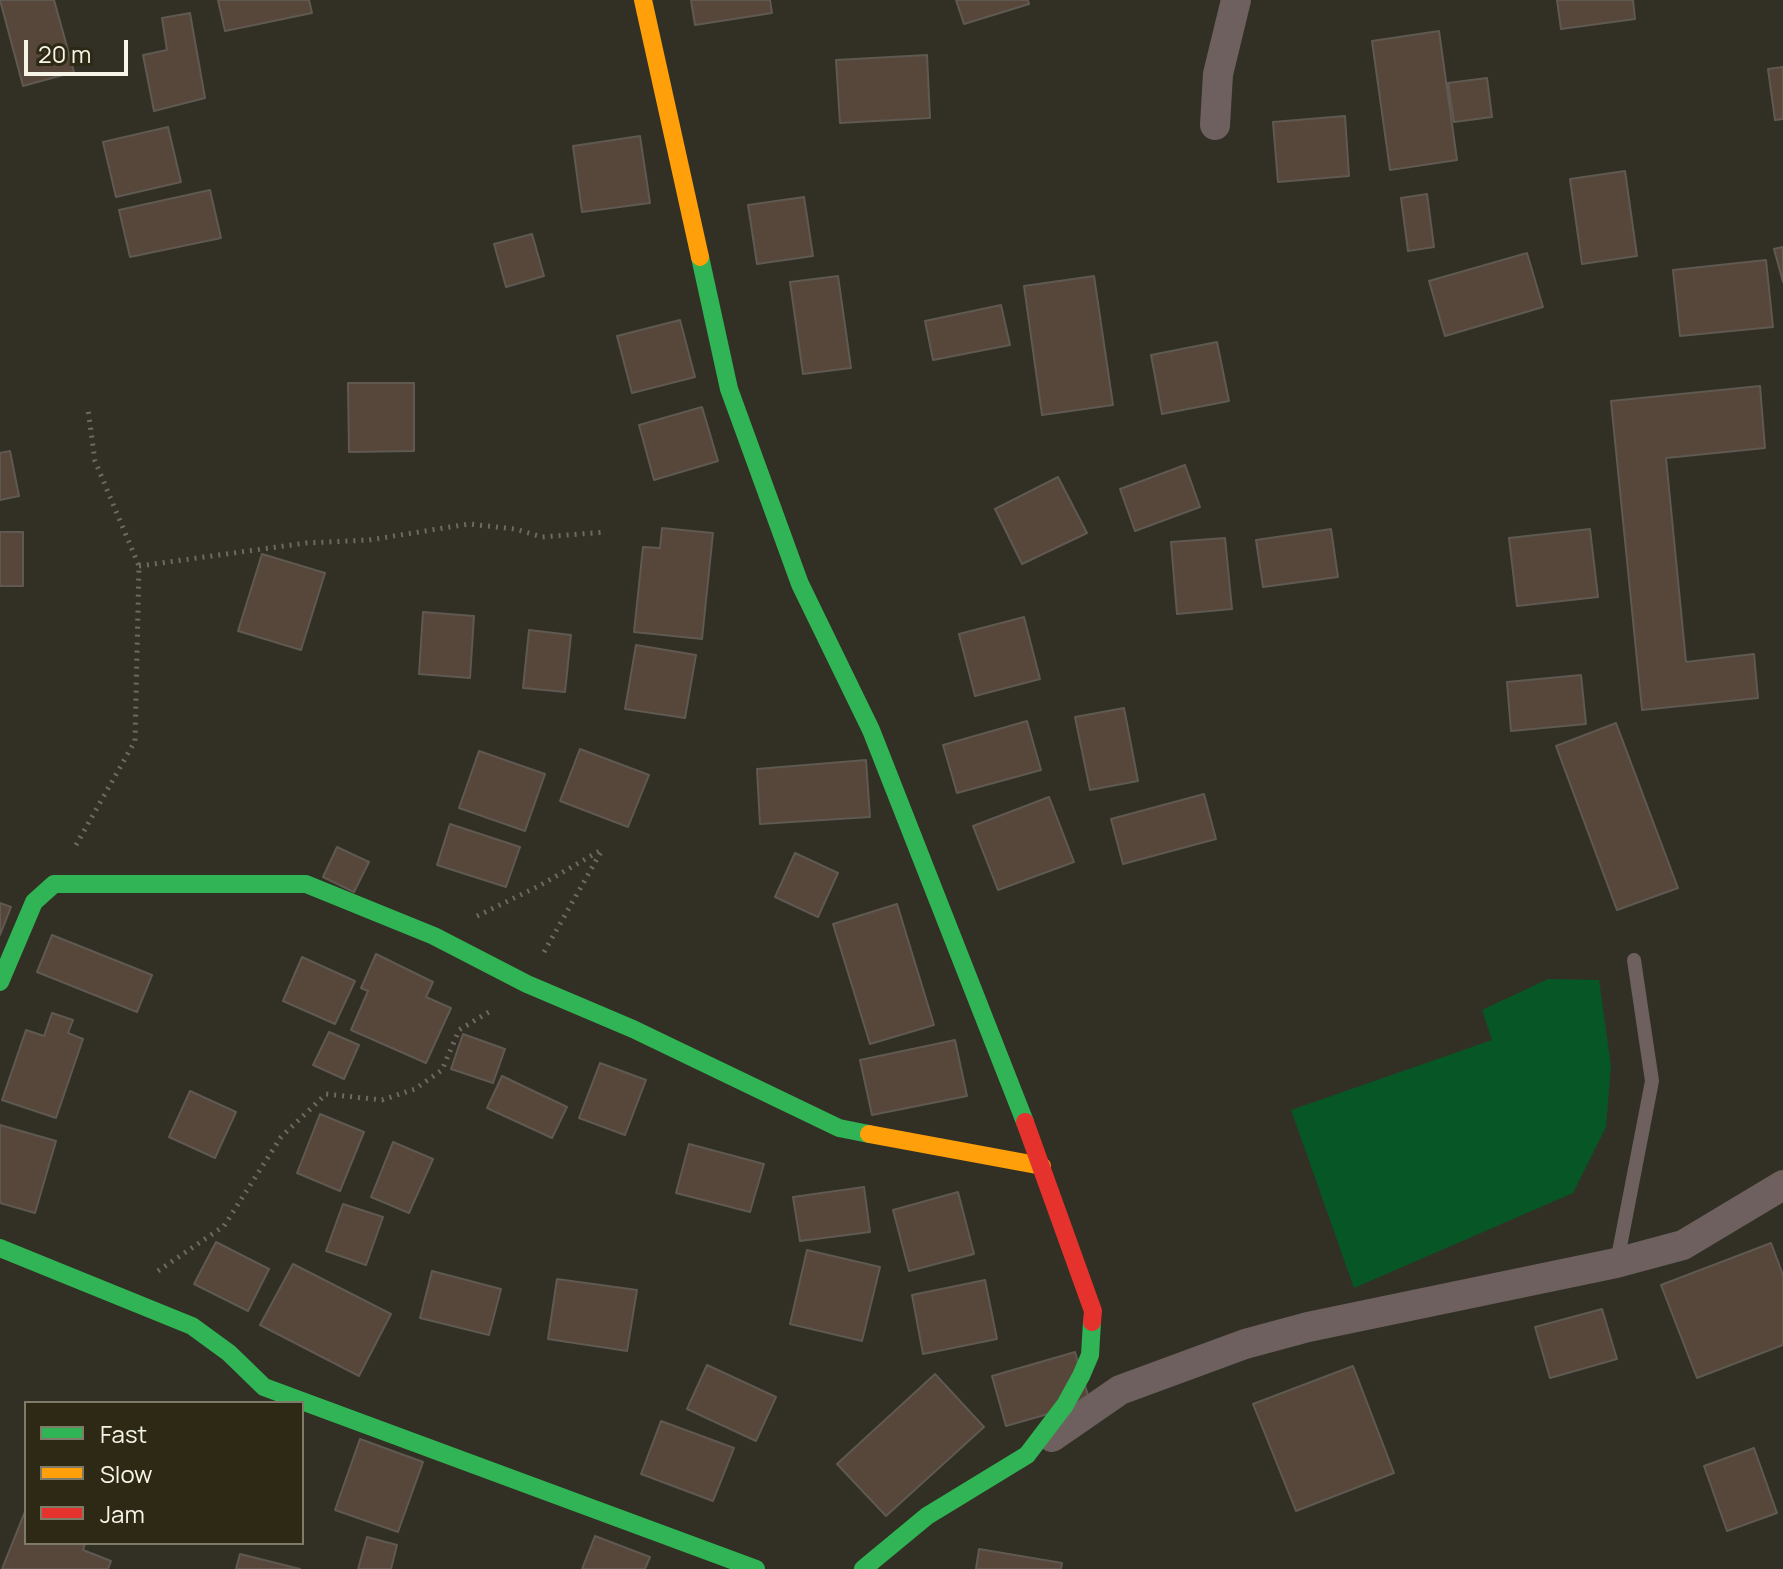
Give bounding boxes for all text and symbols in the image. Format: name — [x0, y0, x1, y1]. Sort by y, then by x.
scale bar — [28, 24, 132, 74]
text: 20 m — [38, 37, 91, 70]
legend — [24, 1401, 304, 1545]
text: Fast — [100, 1417, 147, 1450]
text: Slow — [100, 1457, 153, 1490]
text: Jam — [100, 1497, 145, 1530]

